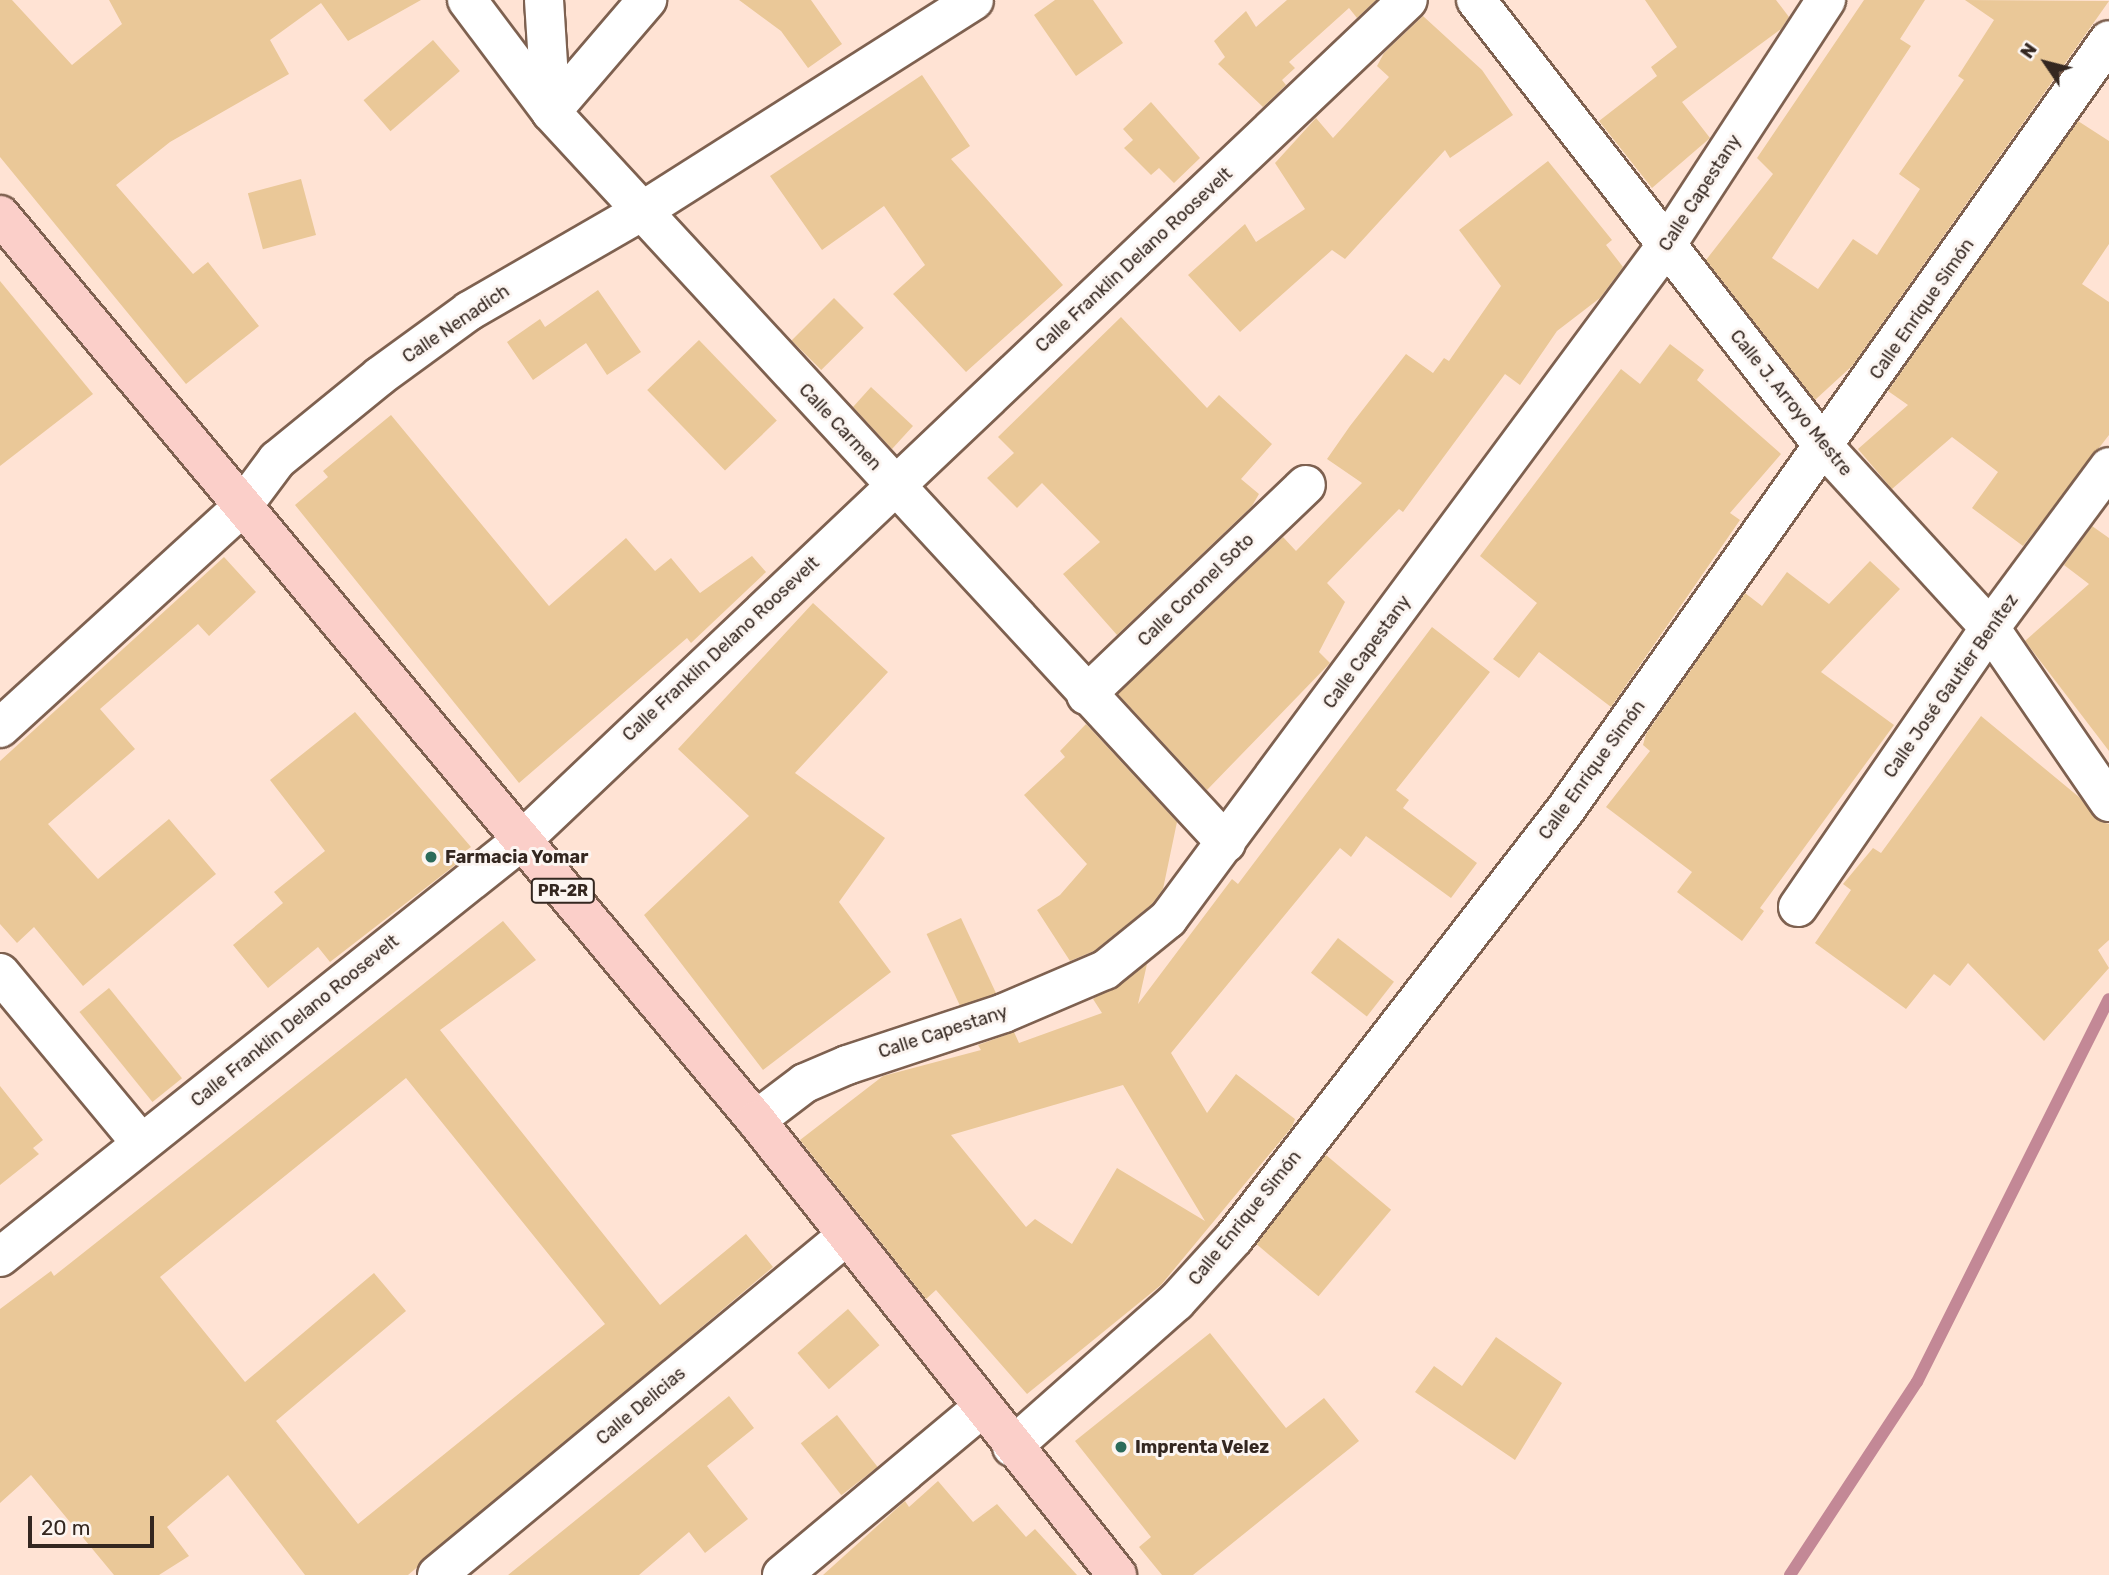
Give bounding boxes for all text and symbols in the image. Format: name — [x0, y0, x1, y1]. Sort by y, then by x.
north arrow — [2011, 28, 2081, 98]
text: N — [2015, 38, 2042, 63]
street label: Calle Capestany — [1654, 131, 1746, 255]
street label: Calle Franklin Delano Roosevelt — [1031, 163, 1237, 357]
street label: Calle Enrique Simón — [1865, 234, 1979, 384]
street label: Calle Nenadich — [398, 280, 514, 368]
street label: Calle J. Arroyo Mestre — [1725, 325, 1857, 481]
street label: Calle Carmen — [794, 379, 886, 475]
street label: Calle Coronel Soto — [1133, 529, 1259, 651]
street label: Calle Franklin Delano Roosevelt — [618, 552, 824, 746]
street label: Calle José Gautier Benítez — [1879, 590, 2023, 782]
street label: Calle Capestany — [1319, 591, 1415, 713]
street label: Calle Enrique Simón — [1534, 696, 1650, 844]
place label: Farmacia Yomar — [445, 846, 589, 868]
marker: Farmacia Yomar — [423, 849, 439, 865]
road number: PR-2R — [530, 878, 596, 904]
street label: Calle Franklin Delano Roosevelt — [187, 930, 403, 1112]
street label: Calle Capestany — [876, 1001, 1010, 1063]
street label: Calle Enrique Simón — [1184, 1146, 1306, 1290]
street label: Calle Delicias — [592, 1362, 690, 1450]
place label: Imprenta Velez — [1135, 1436, 1270, 1458]
marker: Imprenta Velez — [1113, 1439, 1129, 1455]
scale bar — [32, 1502, 158, 1546]
text: 20 m — [41, 1515, 90, 1540]

